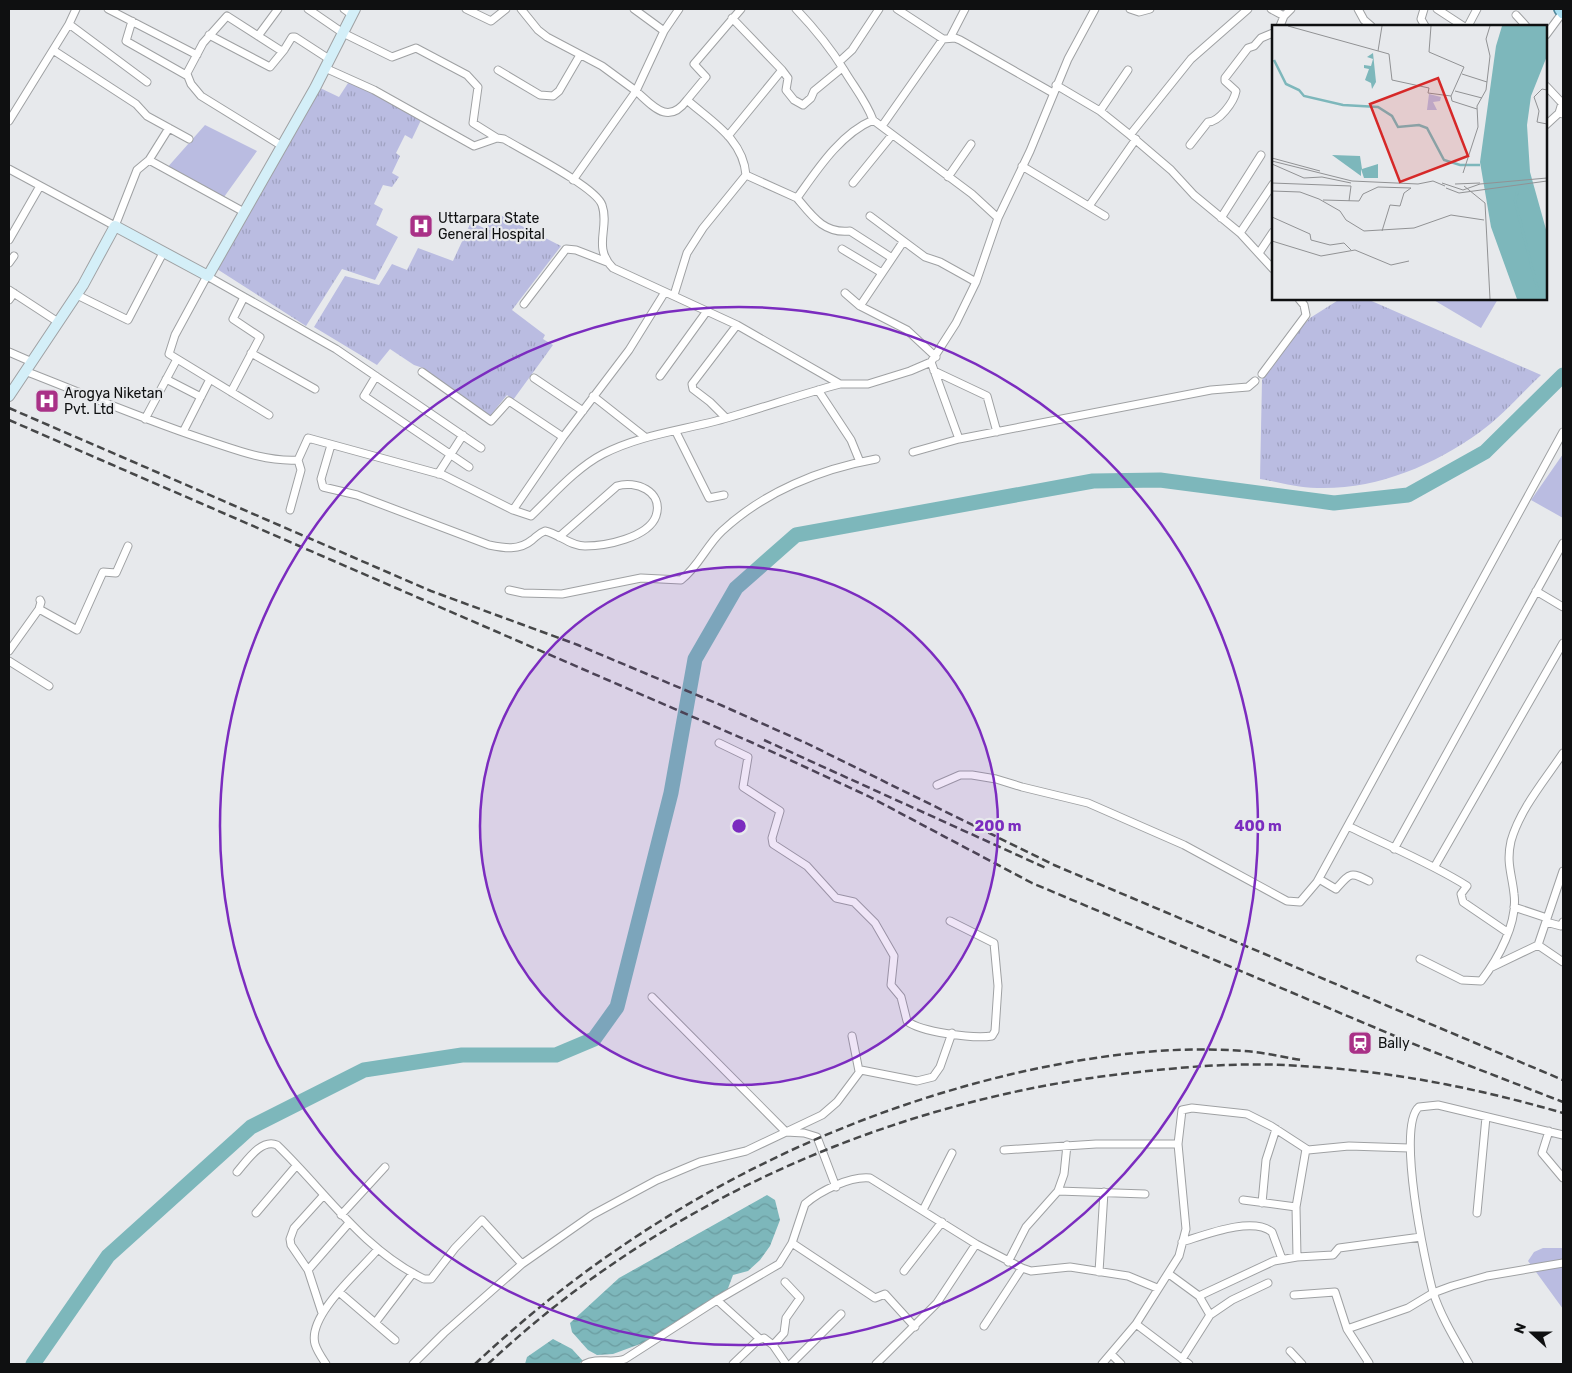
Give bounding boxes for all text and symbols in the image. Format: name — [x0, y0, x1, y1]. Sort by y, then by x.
inset map — [1272, 25, 1547, 300]
place label: Uttarpara State General Hospital — [438, 210, 545, 243]
hospital icon: Uttarpara State General Hospital — [408, 213, 434, 239]
place label: Arogya Niketan Pvt. Ltd — [64, 385, 163, 418]
hospital icon: Arogya Niketan Pvt. Ltd — [34, 388, 60, 414]
centre of rings — [730, 817, 748, 835]
text: 200 m — [974, 817, 1022, 835]
text: 400 m — [1234, 817, 1282, 835]
station icon: Bally — [1347, 1030, 1373, 1056]
place label: Bally — [1378, 1035, 1410, 1052]
north arrow — [1507, 1308, 1557, 1358]
text: N — [1511, 1321, 1530, 1336]

